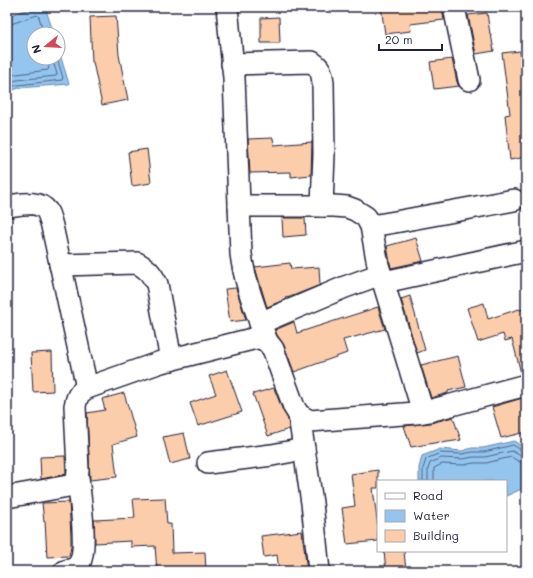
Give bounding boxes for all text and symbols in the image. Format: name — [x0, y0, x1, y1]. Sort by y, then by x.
north arrow — [26, 26, 66, 66]
scale bar — [379, 26, 442, 52]
text: 20 m — [385, 31, 413, 47]
text: N — [28, 43, 44, 56]
legend — [377, 480, 507, 552]
text: Road — [413, 487, 443, 503]
text: Water — [413, 507, 450, 523]
text: Building — [413, 527, 459, 543]

